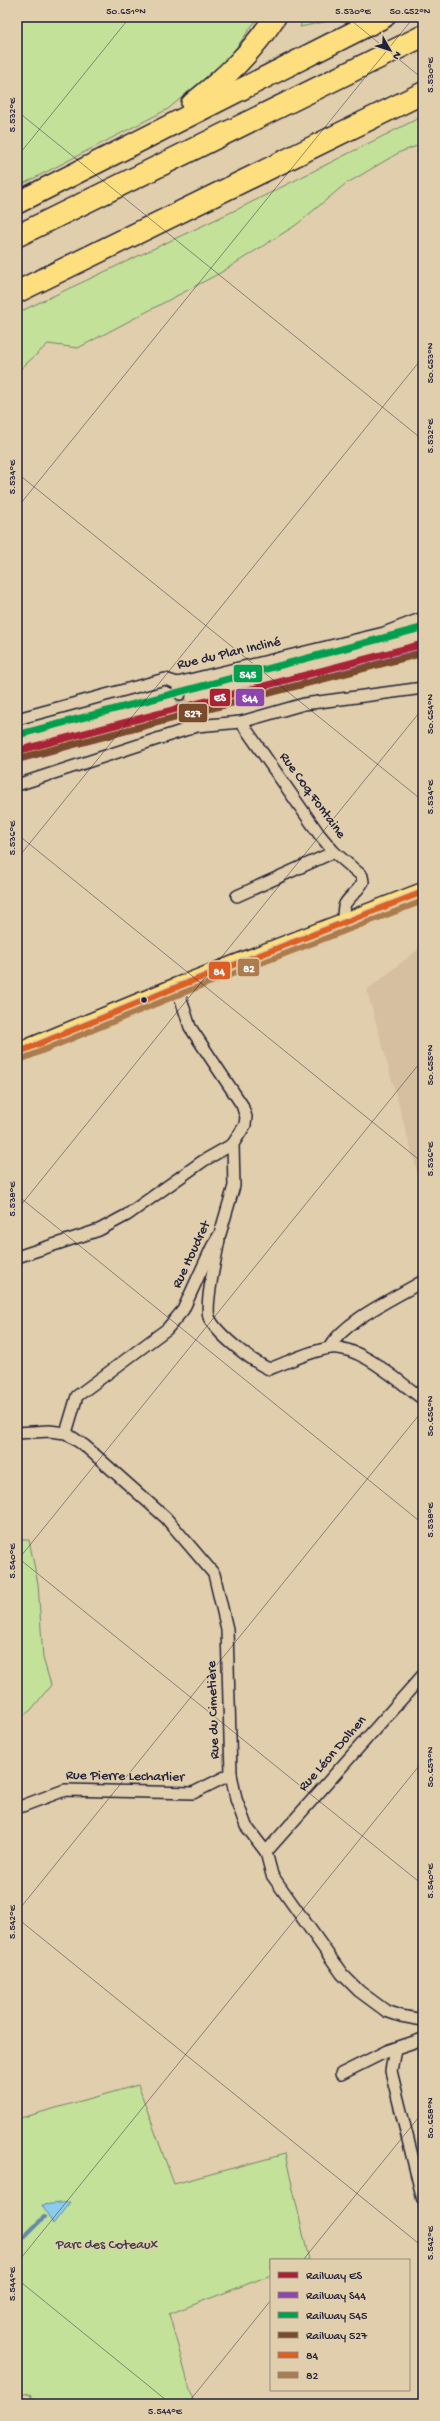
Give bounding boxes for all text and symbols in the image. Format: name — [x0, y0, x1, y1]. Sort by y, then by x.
text: 50.651°N — [106, 6, 146, 18]
text: 5.530°E — [335, 6, 371, 18]
text: 50.652°N — [390, 6, 431, 18]
north arrow — [370, 30, 410, 70]
text: N — [389, 48, 403, 62]
text: 5.530°E — [425, 57, 437, 93]
text: 5.532°E — [7, 97, 19, 132]
text: 50.653°N — [425, 342, 437, 383]
text: 5.532°E — [425, 418, 437, 453]
text: 5.534°E — [7, 459, 19, 494]
street label: Rue du Plan Incliné — [176, 634, 283, 674]
line badge: 545 — [233, 664, 263, 683]
text: 545 — [240, 670, 257, 682]
line badge: ES — [209, 688, 231, 707]
line badge: S44 — [235, 688, 265, 707]
text: ES — [213, 693, 227, 705]
text: 50.654°N — [425, 693, 437, 734]
text: S44 — [242, 694, 259, 706]
line badge: 527 — [178, 703, 208, 723]
text: 527 — [185, 709, 203, 721]
street label: Rue Coq Fontaine — [275, 750, 349, 843]
text: 5.534°E — [425, 779, 437, 814]
text: 5.536°E — [7, 820, 19, 855]
line badge: 82 — [237, 958, 260, 977]
line badge: 84 — [208, 961, 231, 980]
text: 82 — [243, 964, 255, 976]
text: 84 — [213, 967, 225, 979]
unlabelled marker — [139, 995, 149, 1005]
text: 50.655°N — [425, 1044, 437, 1085]
text: 5.536°E — [425, 1141, 437, 1176]
text: 5.538°E — [7, 1181, 19, 1217]
street label: Rue Houdret — [169, 1217, 216, 1291]
text: 50.656°N — [425, 1395, 437, 1436]
text: 5.538°E — [425, 1502, 437, 1538]
text: 5.540°E — [7, 1543, 19, 1578]
street label: Rue du Cimetière — [204, 1660, 224, 1760]
street label: Rue Léon Dolhen — [295, 1712, 371, 1795]
text: 50.657°N — [425, 1746, 437, 1787]
street label: Rue Pierre Lecharlier — [66, 1767, 185, 1787]
text: 5.540°E — [425, 1863, 437, 1898]
text: 5.542°E — [7, 1904, 19, 1939]
text: 50.658°N — [425, 2097, 437, 2138]
text: 5.542°E — [425, 2225, 437, 2260]
park label: Parc des Coteaux — [55, 2237, 159, 2254]
legend — [270, 2259, 410, 2391]
text: 5.544°E — [7, 2266, 19, 2301]
text: Railway ES — [306, 2270, 362, 2284]
text: Railway S44 — [306, 2290, 366, 2304]
text: Railway 545 — [306, 2310, 367, 2324]
text: Railway 527 — [306, 2330, 368, 2344]
text: 84 — [306, 2350, 319, 2364]
text: 82 — [306, 2370, 319, 2384]
text: 5.544°E — [148, 2406, 183, 2418]

